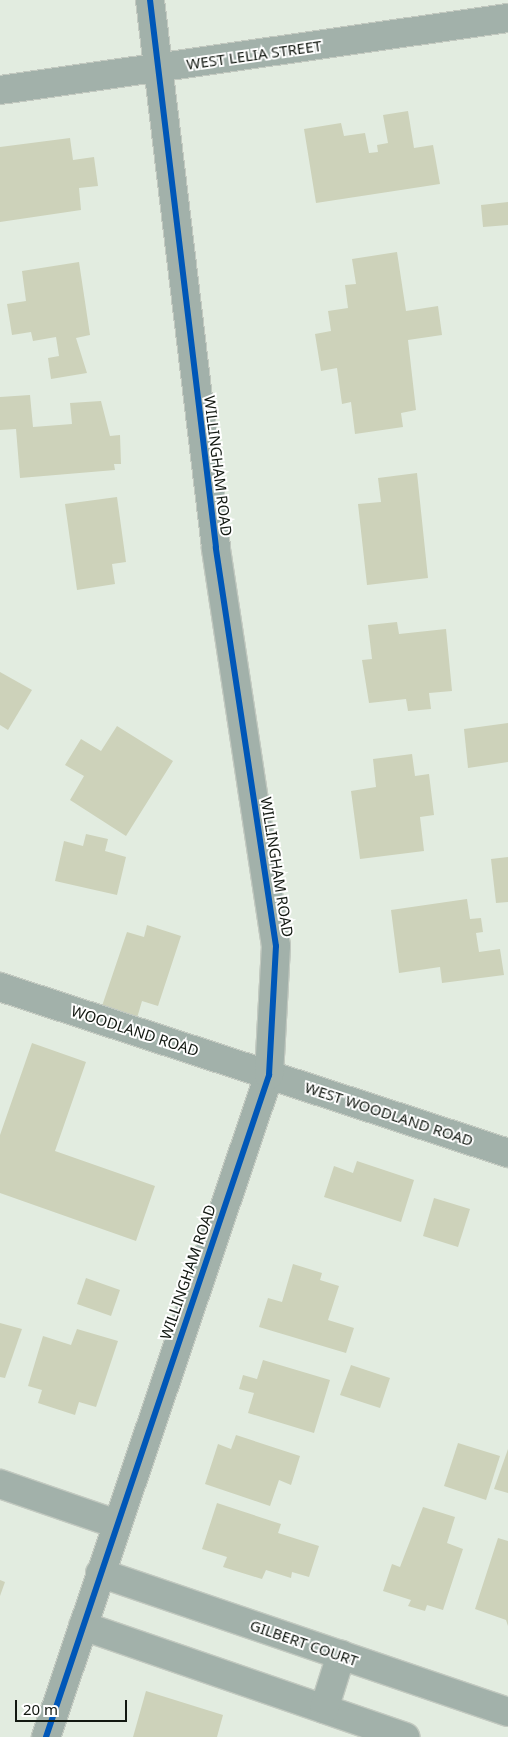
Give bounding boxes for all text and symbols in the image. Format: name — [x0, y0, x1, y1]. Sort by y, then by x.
street label: WEST LELIA STREET — [185, 37, 323, 73]
street label: WILLINGHAM ROAD — [200, 395, 236, 537]
street label: WILLINGHAM ROAD — [257, 796, 297, 938]
street label: WOODLAND ROAD — [69, 1002, 201, 1060]
street label: WEST WOODLAND ROAD — [303, 1078, 475, 1150]
street label: WILLINGHAM ROAD — [156, 1202, 220, 1342]
street label: GILBERT COURT — [248, 1616, 360, 1670]
scale bar — [18, 1690, 130, 1722]
text: 20 m — [23, 1699, 58, 1719]

